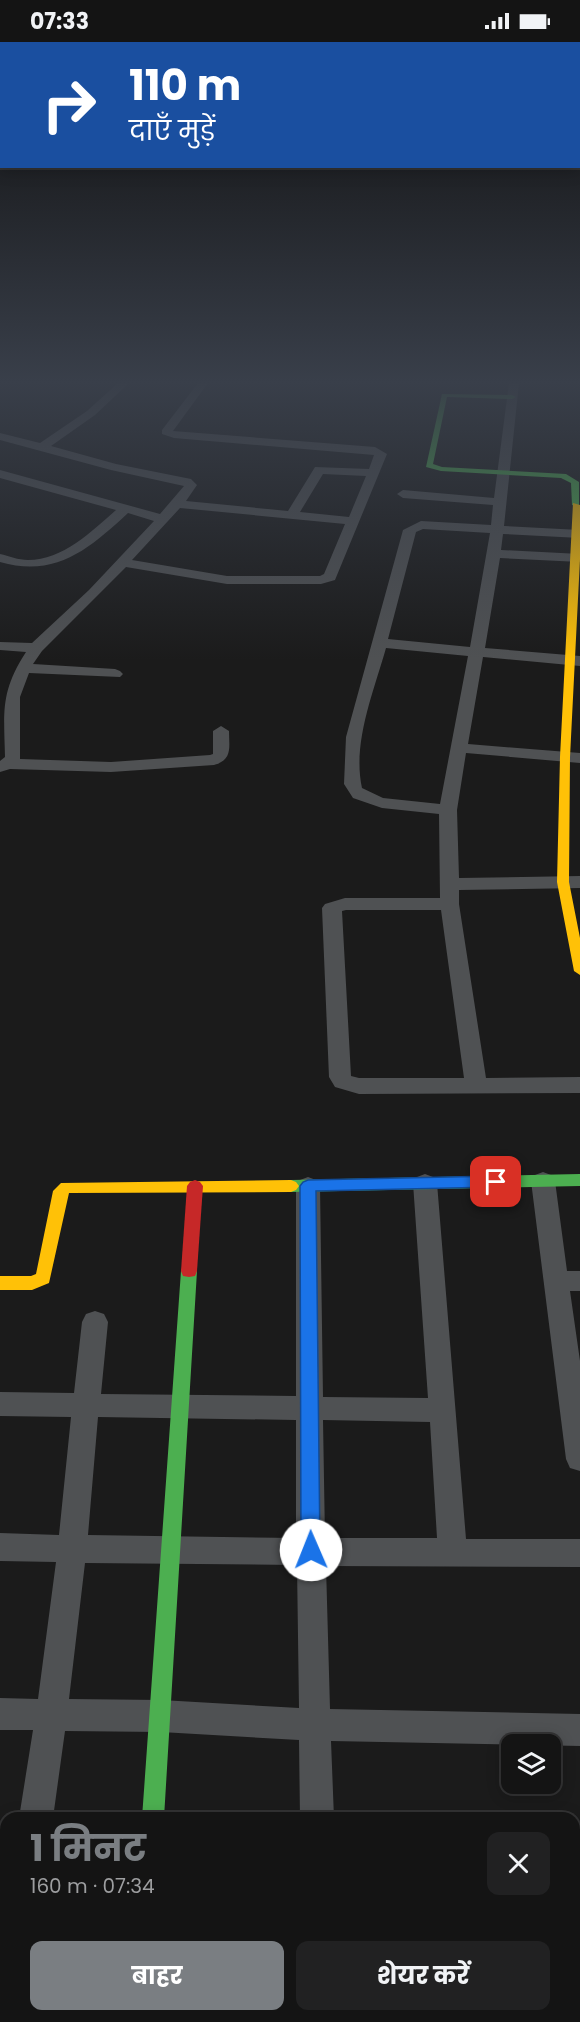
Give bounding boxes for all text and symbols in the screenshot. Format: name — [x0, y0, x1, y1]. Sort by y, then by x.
text: 07:33 — [30, 6, 89, 37]
text: 110 m — [129, 56, 241, 115]
icon: right — [30, 66, 108, 144]
text: दाएँ मुड़ें — [129, 112, 215, 149]
pin — [470, 1156, 521, 1207]
icon: arrive — [479, 1165, 512, 1198]
position arrow — [279, 1518, 343, 1582]
map controls — [501, 1734, 561, 1794]
button: layers — [501, 1734, 561, 1794]
text: 1 मिनट — [30, 1823, 146, 1874]
button: close — [487, 1832, 550, 1895]
text: 160 m · 07:34 — [30, 1872, 155, 1900]
button: बाहर — [30, 1941, 284, 2010]
button: शेयर करें — [296, 1941, 550, 2010]

